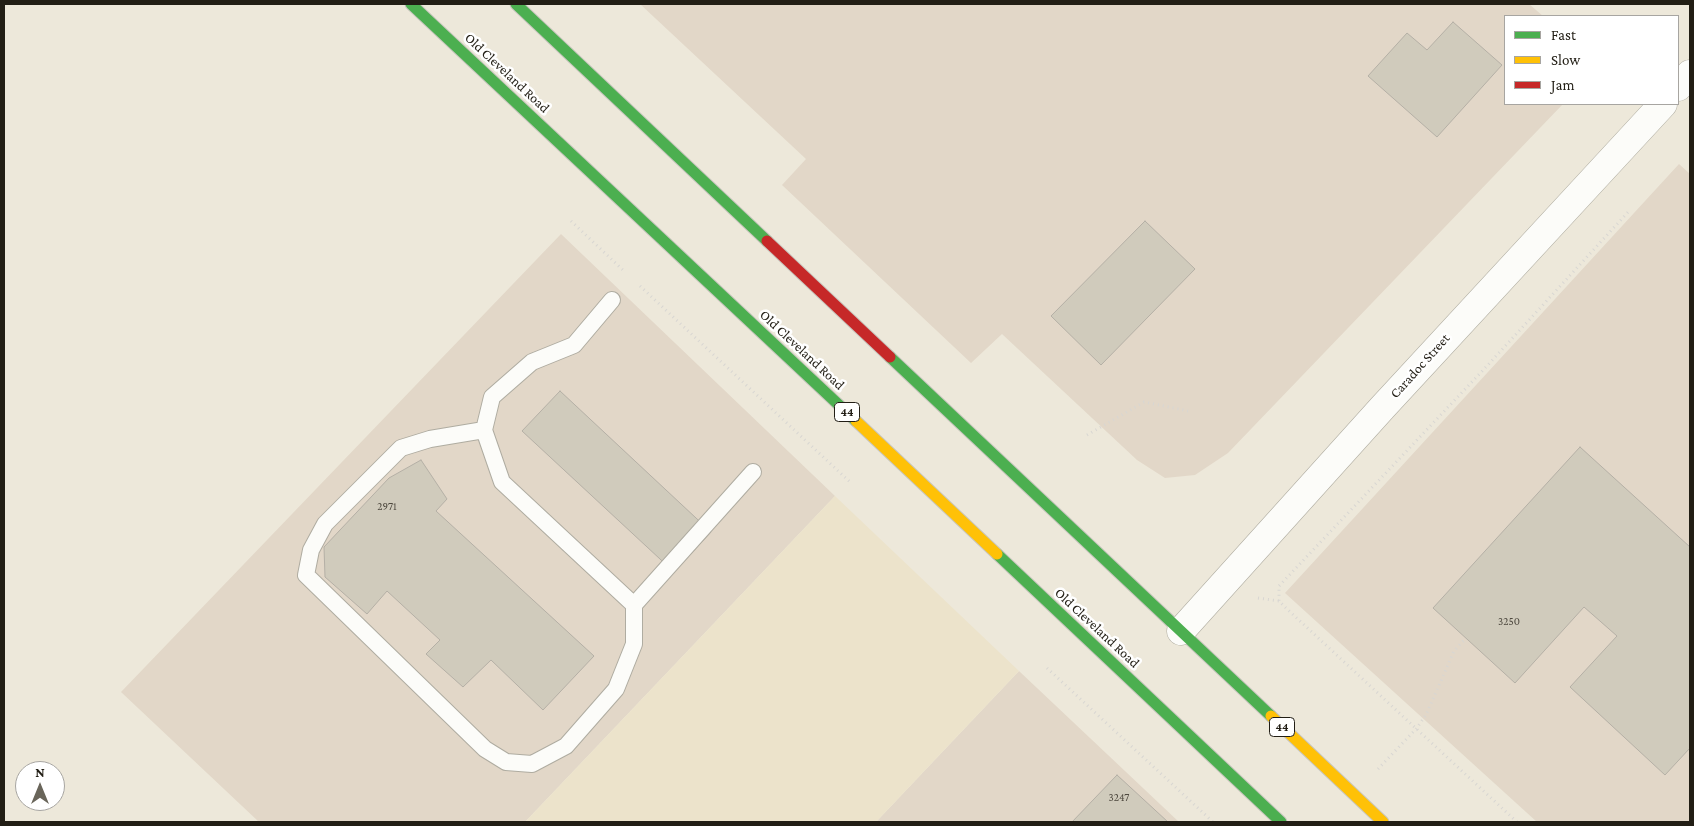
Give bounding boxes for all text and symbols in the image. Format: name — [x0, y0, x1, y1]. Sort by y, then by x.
legend — [1504, 15, 1679, 105]
text: Fast — [1551, 27, 1576, 43]
street label: Old Cleveland Road — [461, 29, 553, 117]
text: Slow — [1551, 52, 1580, 68]
text: Jam — [1551, 77, 1574, 93]
street label: Old Cleveland Road — [756, 306, 848, 394]
street label: Caradoc Street — [1387, 330, 1453, 402]
road number: 44 — [834, 402, 860, 422]
house number: 2971 — [377, 500, 397, 514]
street label: Old Cleveland Road — [1051, 584, 1143, 672]
house number: 3250 — [1498, 615, 1520, 629]
road number: 44 — [1270, 718, 1294, 736]
north arrow — [15, 761, 65, 811]
text: N — [35, 764, 45, 780]
house number: 3247 — [1109, 791, 1129, 805]

